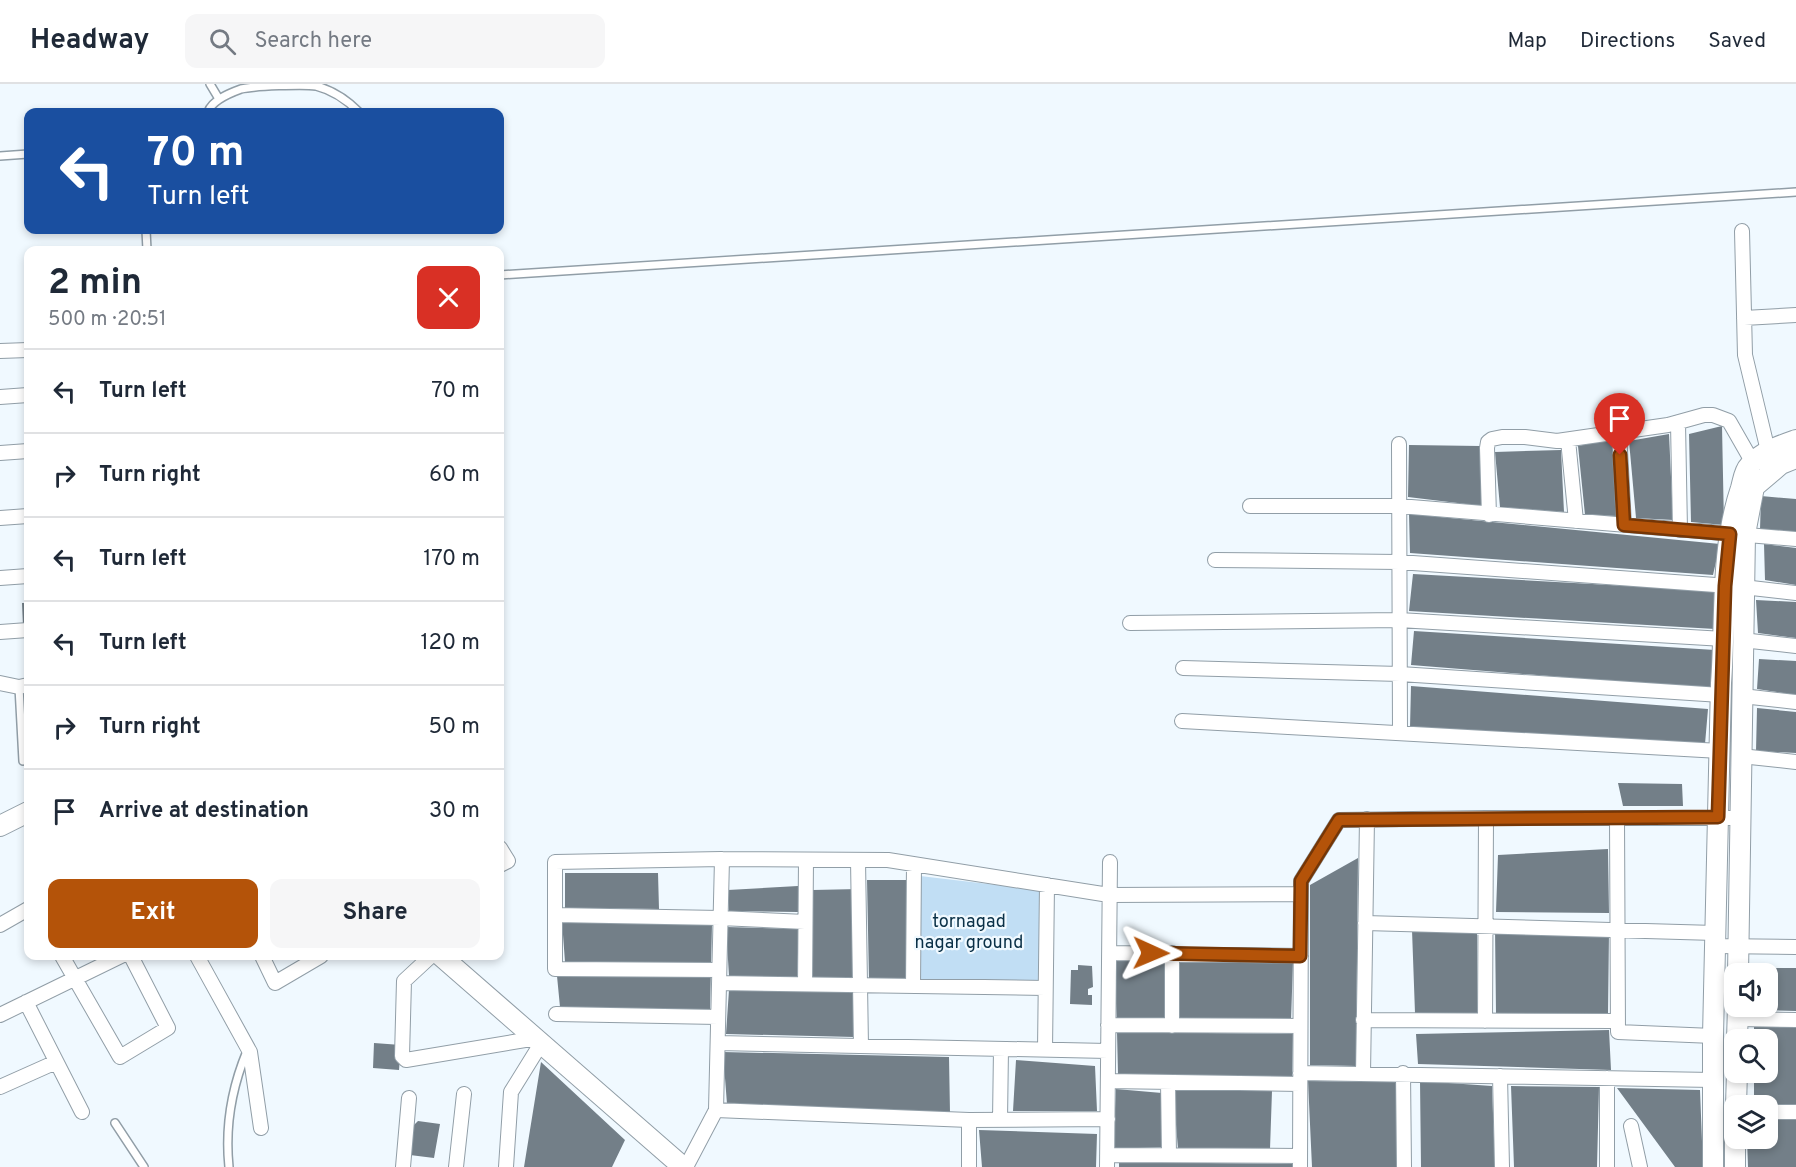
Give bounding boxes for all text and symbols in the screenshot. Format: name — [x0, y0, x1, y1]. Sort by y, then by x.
search box — [185, 14, 605, 68]
text: Headway — [30, 23, 149, 59]
icon: search — [206, 25, 239, 58]
text: Search here — [254, 28, 372, 55]
text: Map — [1507, 28, 1547, 55]
text: Directions — [1580, 28, 1675, 55]
text: Saved — [1708, 28, 1766, 55]
text: 70 m — [147, 128, 245, 181]
icon: left — [48, 132, 126, 210]
text: Turn left — [147, 180, 249, 214]
text: 2 min — [48, 261, 142, 307]
button: close — [417, 266, 480, 329]
text: 500 m · 20:51 — [48, 307, 166, 333]
icon: left — [48, 375, 81, 408]
text: Turn left — [99, 378, 187, 405]
text: 70 m — [431, 378, 480, 405]
pin — [1594, 393, 1645, 455]
icon: arrive — [1603, 402, 1636, 435]
icon: right — [48, 459, 81, 492]
text: Turn right — [99, 462, 201, 489]
text: 60 m — [429, 462, 480, 489]
icon: left — [48, 543, 81, 576]
text: Turn left — [99, 546, 187, 573]
text: 170 m — [423, 546, 480, 573]
icon: left — [48, 627, 81, 660]
text: Turn left — [99, 630, 187, 657]
text: 120 m — [420, 630, 480, 657]
icon: right — [48, 711, 81, 744]
text: Turn right — [99, 714, 201, 741]
text: 50 m — [428, 714, 480, 741]
icon: arrive — [48, 795, 81, 828]
text: Arrive at destination — [99, 798, 309, 825]
text: 30 m — [429, 798, 480, 825]
button: Exit — [48, 879, 258, 948]
button: Share — [270, 879, 480, 948]
park label: tornagad nagar ground — [915, 911, 1023, 955]
position arrow — [1119, 921, 1183, 985]
map controls — [1724, 963, 1778, 1149]
button: sound — [1724, 963, 1778, 1017]
button: search — [1724, 1029, 1778, 1083]
button: layers — [1724, 1095, 1778, 1149]

